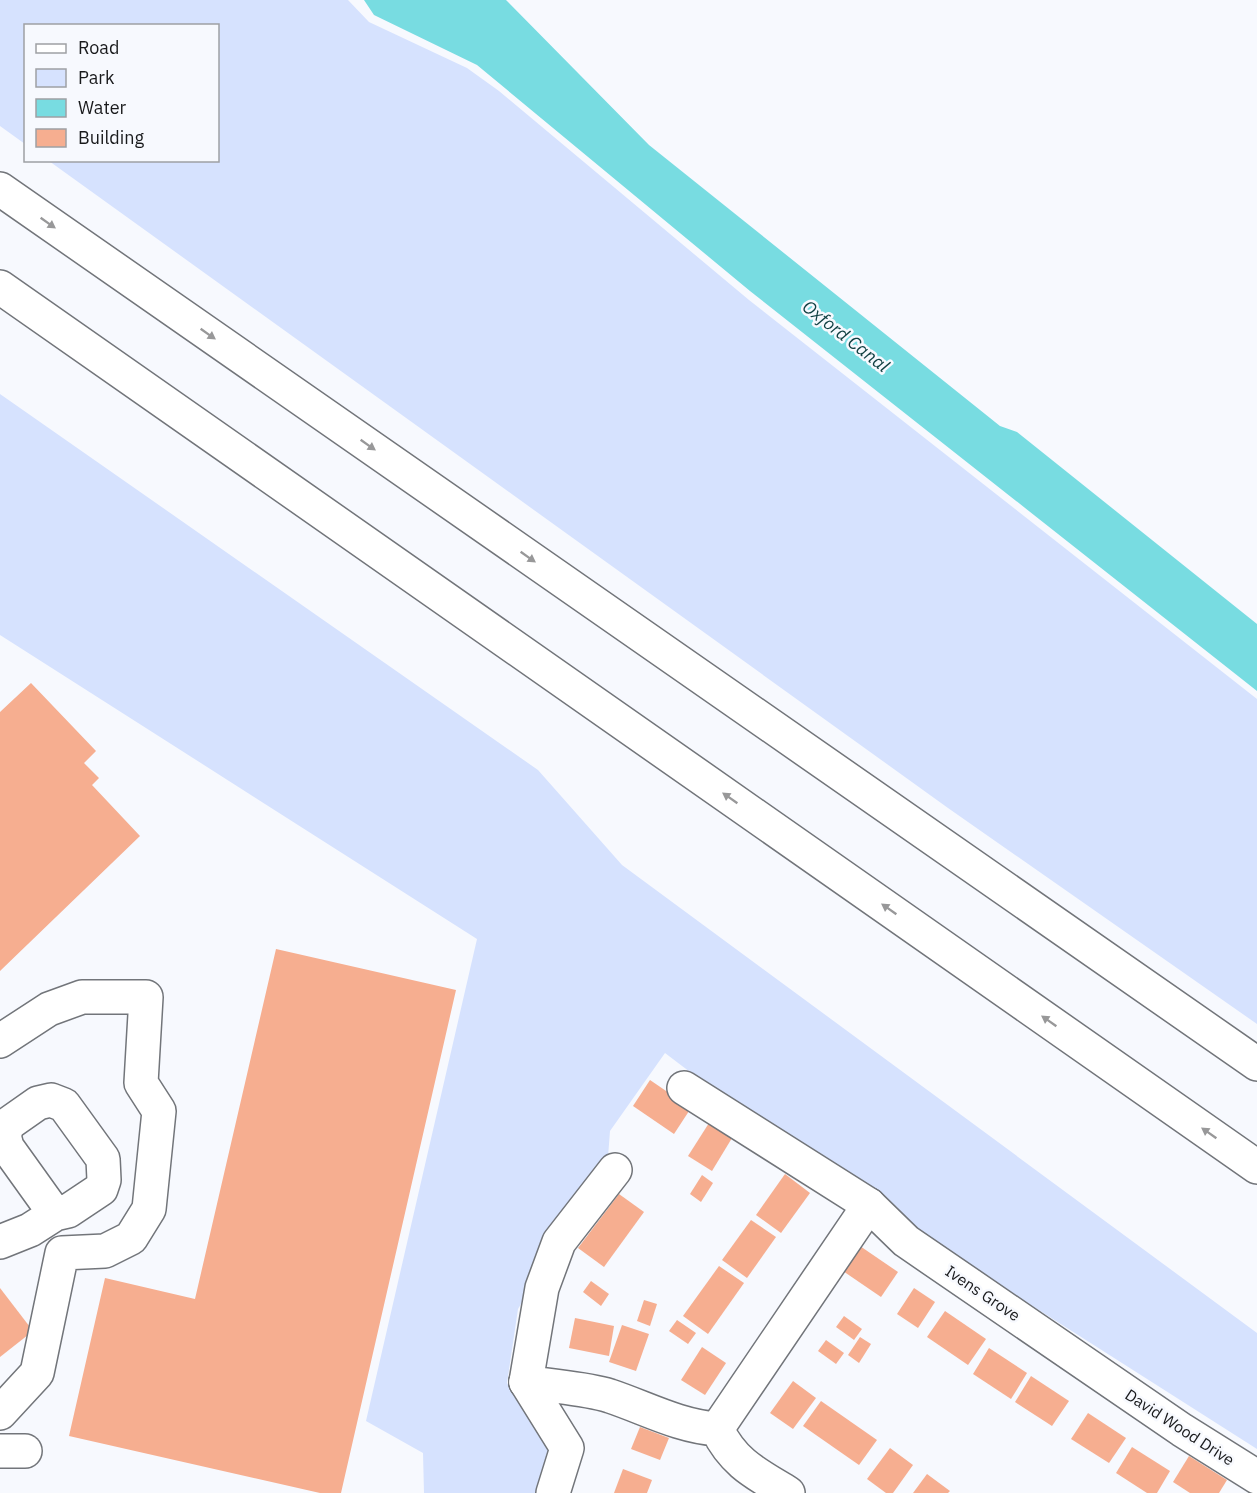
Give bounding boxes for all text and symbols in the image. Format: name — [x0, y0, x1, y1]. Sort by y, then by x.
legend — [24, 24, 219, 162]
text: Road — [78, 36, 119, 59]
text: Park — [78, 66, 115, 89]
text: Water — [78, 96, 127, 119]
text: Building — [78, 126, 145, 149]
one-way arrow — [40, 217, 56, 228]
water label: Oxford Canal — [798, 295, 894, 377]
one-way arrow — [200, 328, 216, 339]
one-way arrow — [360, 439, 376, 451]
one-way arrow — [520, 551, 536, 563]
one-way arrow — [722, 792, 738, 804]
one-way arrow — [882, 903, 898, 915]
one-way arrow — [1042, 1015, 1058, 1027]
one-way arrow — [1201, 1128, 1217, 1139]
street label: Ivens Grove — [942, 1261, 1024, 1325]
street label: David Wood Drive — [1122, 1384, 1239, 1470]

